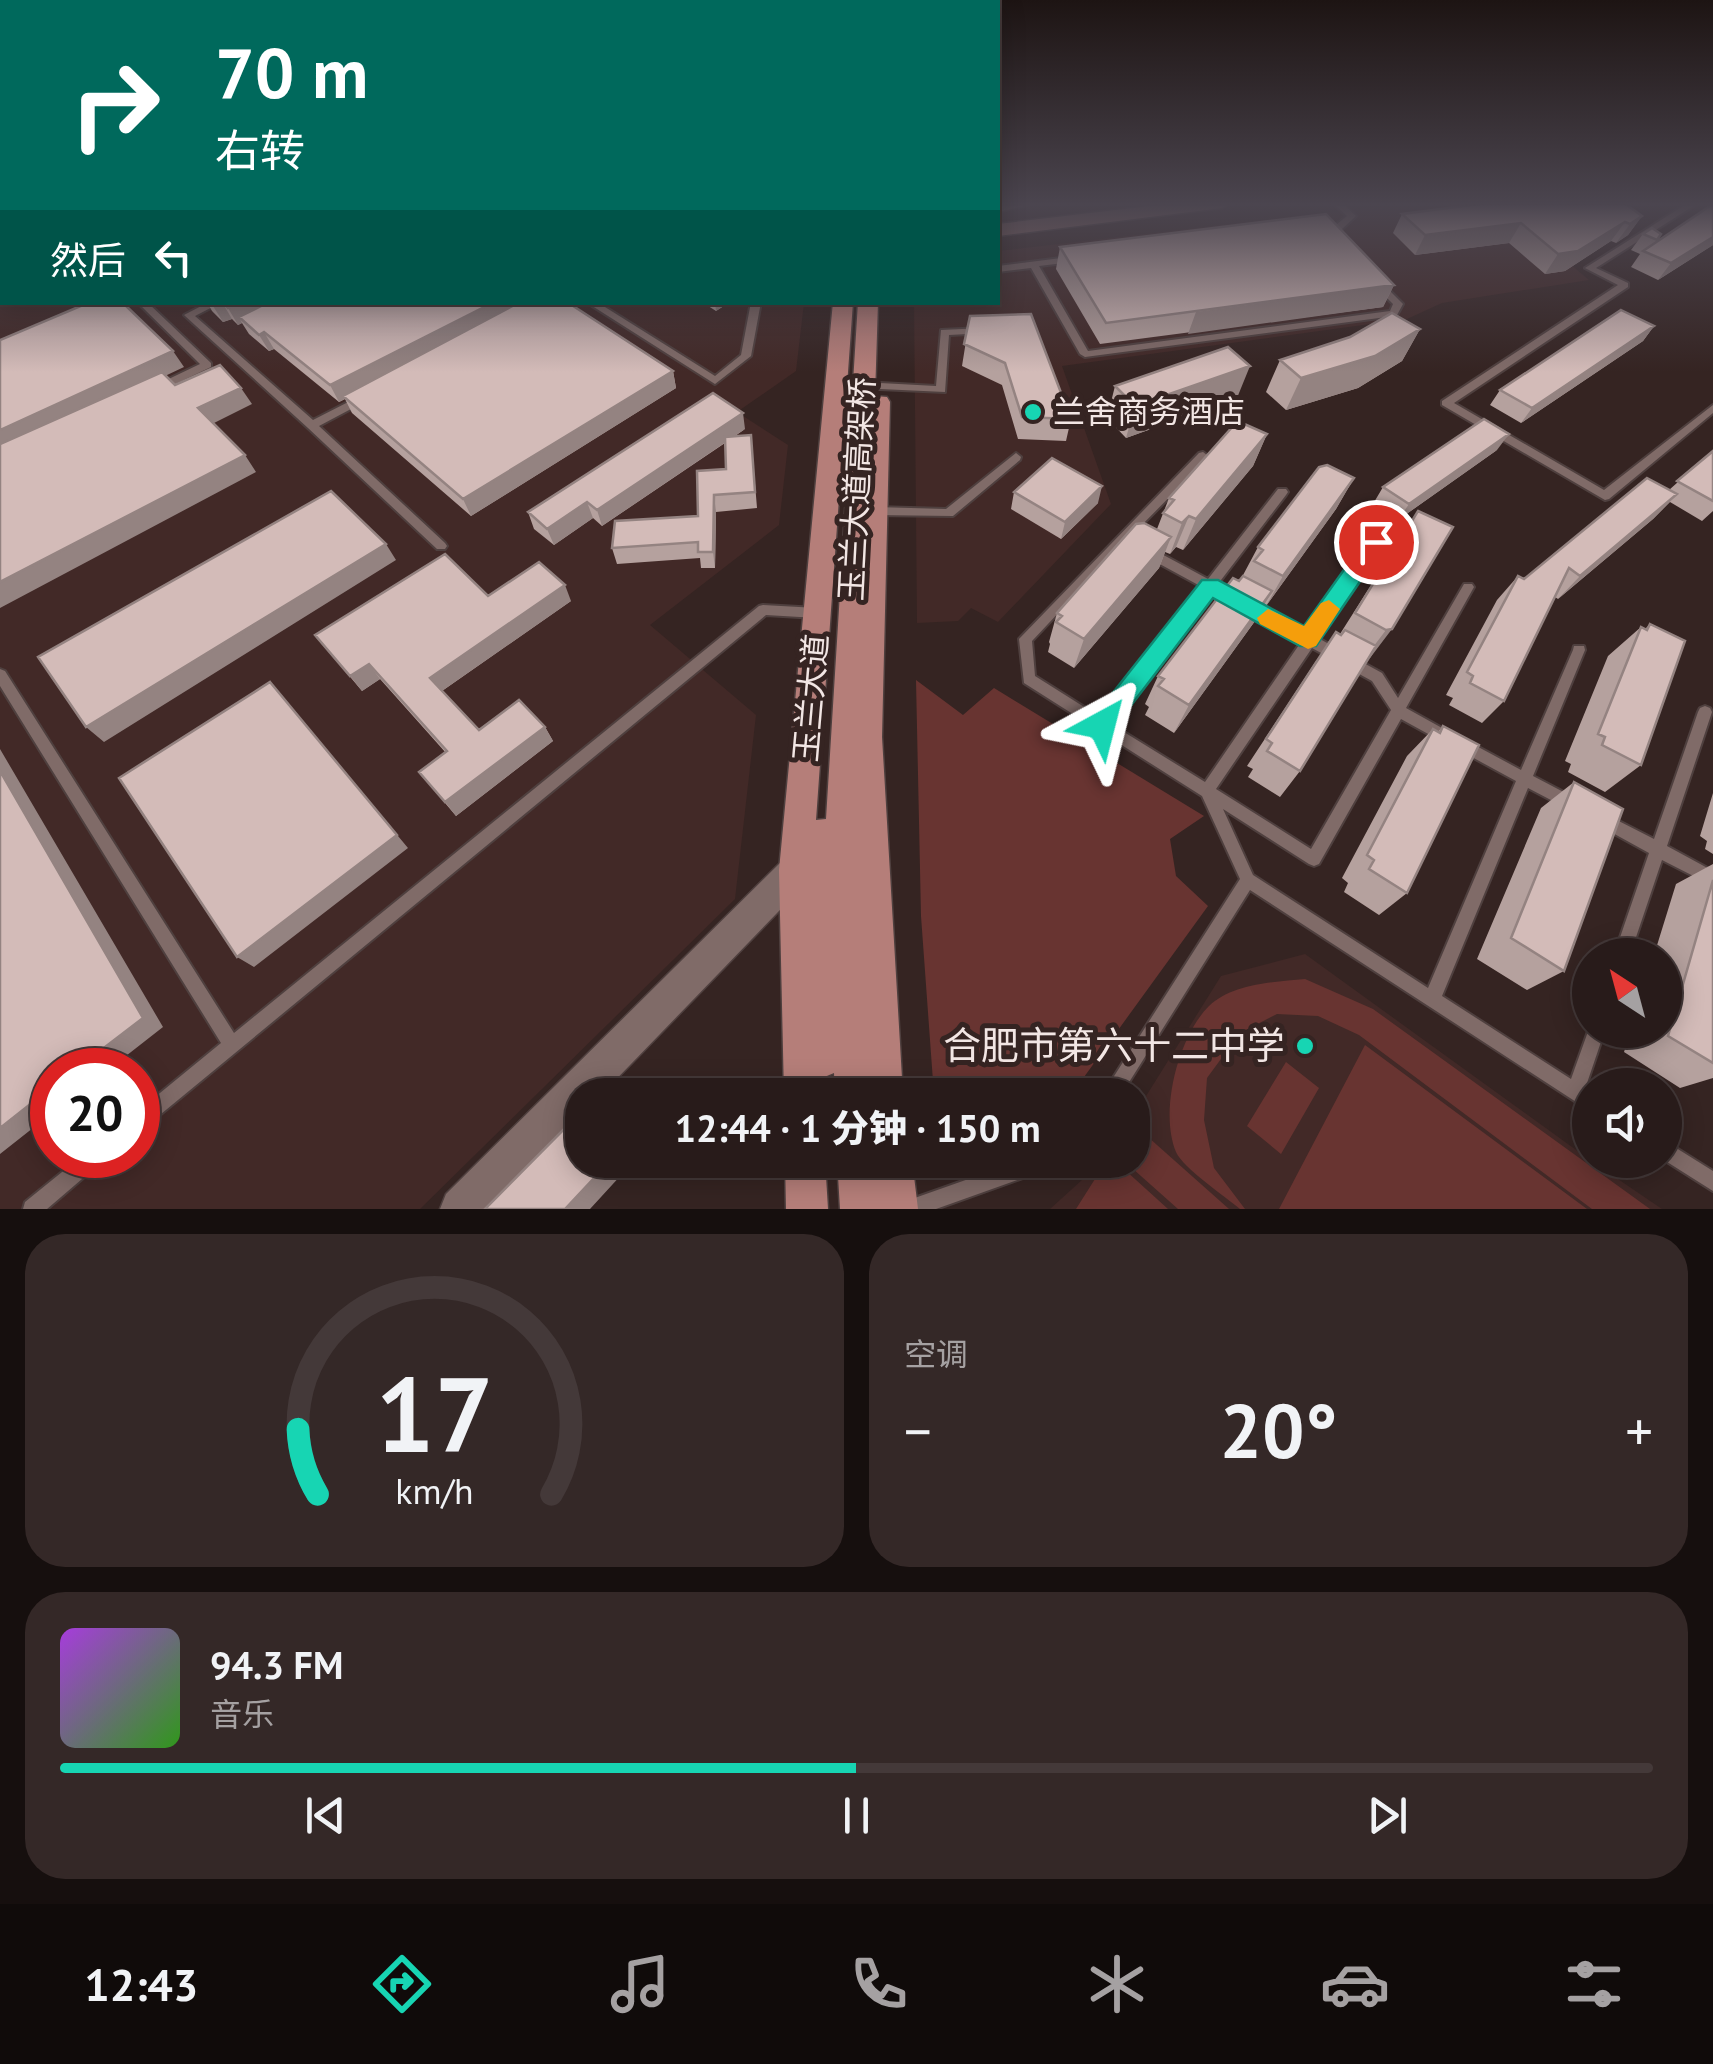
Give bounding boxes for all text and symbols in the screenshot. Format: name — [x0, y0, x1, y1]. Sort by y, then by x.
text: 70 m — [215, 27, 368, 117]
icon: right — [50, 40, 180, 170]
text: 右转 — [215, 121, 305, 179]
icon: left — [146, 230, 201, 285]
text: 然后 — [50, 235, 126, 284]
street label: 玉兰大道高架桥 — [829, 376, 883, 602]
place label: 兰舍商务酒店 — [1053, 390, 1245, 432]
marker: 兰舍商务酒店 — [1022, 401, 1044, 423]
pin — [1334, 500, 1419, 585]
icon: arrive — [1349, 515, 1404, 570]
street label: 玉兰大道 — [784, 632, 837, 764]
position arrow — [1050, 673, 1154, 777]
north arrow — [1572, 938, 1682, 1048]
map controls — [1572, 938, 1682, 1178]
place label: 合肥市第六十二中学 — [943, 1020, 1285, 1069]
marker: 合肥市第六十二中学 — [1294, 1035, 1316, 1057]
speed limit sign: 20 — [30, 1048, 160, 1178]
button: sound — [1572, 1068, 1682, 1178]
text: 12:44 · 1 分钟 · 150 m — [674, 1103, 1041, 1152]
text: 空调 — [904, 1333, 968, 1375]
text: 17 — [376, 1346, 493, 1481]
text: 20° — [1220, 1382, 1337, 1479]
text: − — [904, 1395, 932, 1466]
text: + — [1625, 1395, 1653, 1466]
text: km/h — [395, 1468, 474, 1514]
text: 94.3 FM — [210, 1640, 343, 1689]
text: 音乐 — [210, 1693, 274, 1735]
icon: previous — [298, 1788, 353, 1843]
icon: pause — [829, 1788, 884, 1843]
icon: next — [1360, 1788, 1415, 1843]
icon: directions — [367, 1949, 437, 2019]
icon: music — [605, 1949, 675, 2019]
icon: phone — [844, 1949, 914, 2019]
icon: climate — [1082, 1949, 1152, 2019]
icon: car — [1320, 1949, 1390, 2019]
icon: filters — [1559, 1949, 1629, 2019]
text: 12:43 — [84, 1955, 198, 2013]

